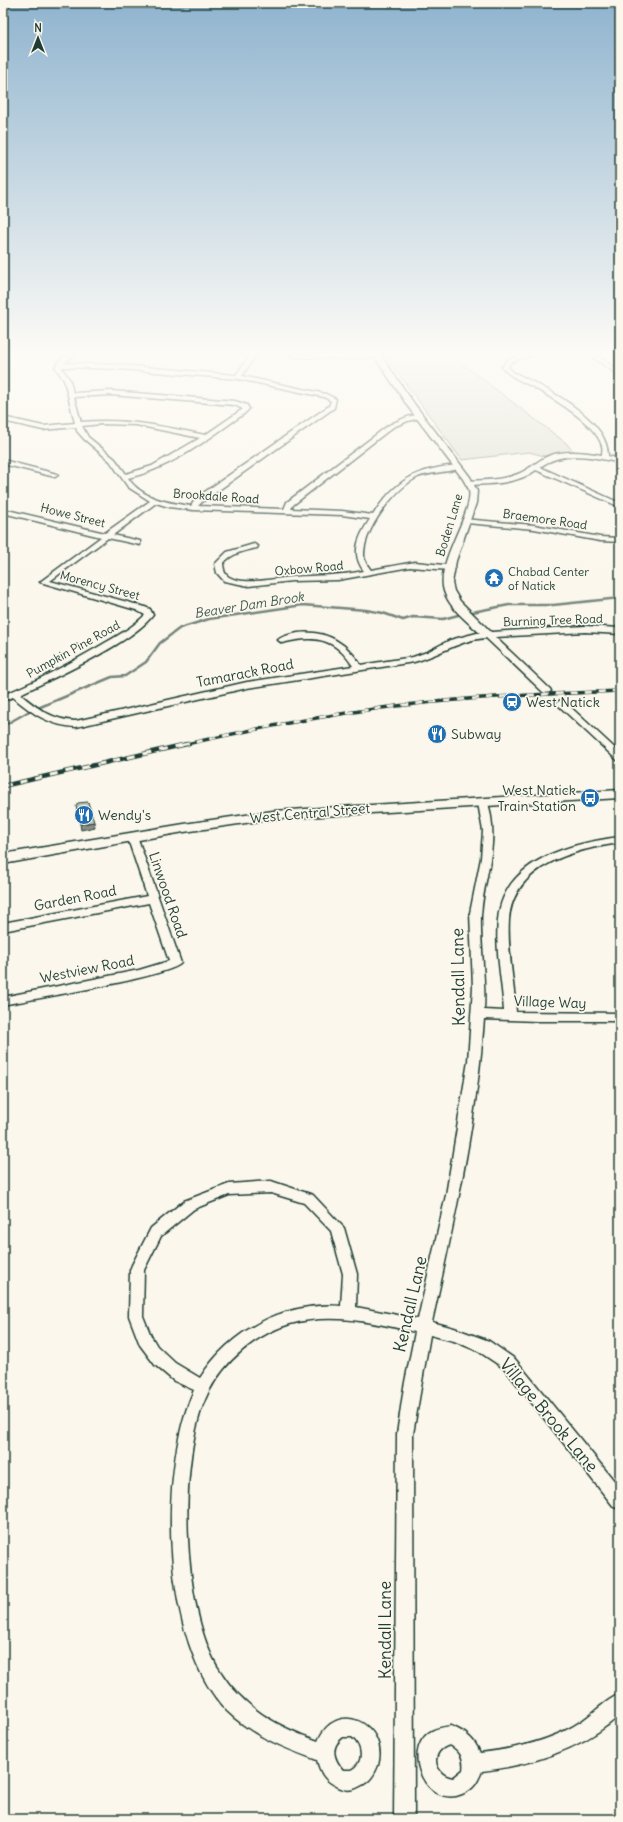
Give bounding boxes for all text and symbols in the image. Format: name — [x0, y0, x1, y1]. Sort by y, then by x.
north arrow — [18, 18, 58, 58]
text: N — [34, 21, 42, 35]
street label: Brookdale Road — [172, 486, 260, 506]
street label: Boden Lane — [432, 492, 466, 558]
street label: Howe Street — [39, 500, 107, 530]
street label: Braemore Road — [502, 506, 588, 532]
street label: Oxbow Road — [274, 558, 344, 578]
place label: Chabad Center of Natick — [508, 564, 589, 593]
street label: Morency Street — [58, 567, 142, 603]
temple icon: Chabad Center of Natick — [483, 567, 505, 589]
water label: Beaver Dam Brook — [193, 588, 306, 622]
street label: Burning Tree Road — [503, 611, 603, 629]
street label: Pumpkin Pine Road — [24, 617, 122, 681]
street label: Tamarack Road — [195, 655, 295, 691]
station icon: West Natick — [501, 691, 523, 713]
place label: West Natick — [526, 693, 600, 711]
restaurant icon: Subway — [426, 723, 448, 745]
place label: Subway — [451, 725, 502, 743]
place label: West Natick Train Station — [497, 781, 576, 815]
bus stop icon: West Natick Train Station — [579, 787, 601, 809]
street label: West Central Street — [249, 799, 371, 827]
restaurant icon: Wendy's — [73, 804, 95, 826]
place label: Wendy's — [98, 806, 151, 824]
street label: Linwood Road — [145, 850, 191, 940]
street label: Garden Road — [32, 881, 118, 915]
street label: Kendall Lane — [446, 928, 470, 1026]
street label: Westview Road — [38, 951, 136, 987]
street label: Village Way — [513, 992, 587, 1012]
street label: Kendall Lane — [388, 1254, 432, 1354]
street label: Village Brook Lane — [495, 1354, 603, 1476]
street label: Kendall Lane — [374, 1581, 396, 1679]

